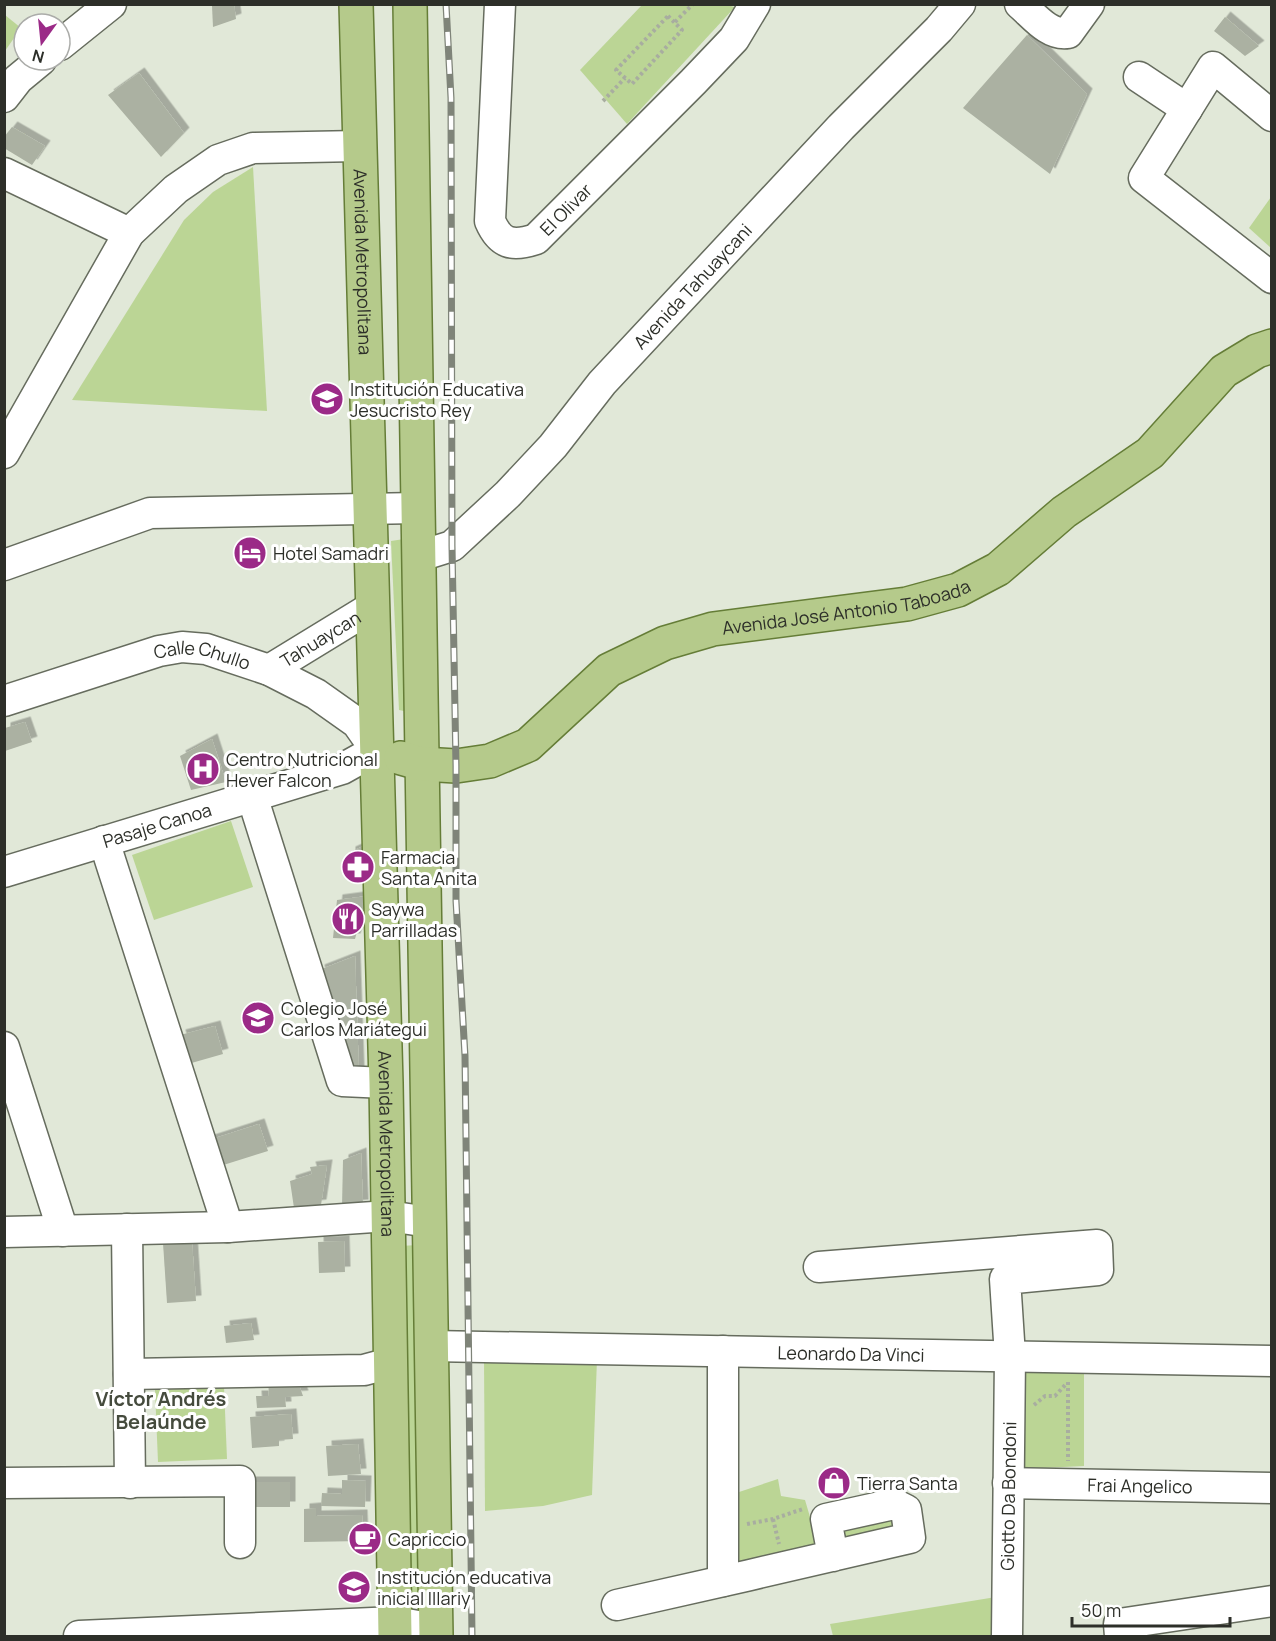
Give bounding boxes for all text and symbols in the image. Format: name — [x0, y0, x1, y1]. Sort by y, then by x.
north arrow — [12, 12, 72, 72]
text: N — [30, 44, 47, 69]
street label: Avenida Metropolitana — [349, 168, 378, 355]
street label: El Olivar — [534, 178, 597, 241]
street label: Avenida Tahuaycani — [628, 218, 757, 354]
place label: Institución Educativa Jesucristo Rey — [350, 377, 524, 422]
school or university icon: Institución Educativa Jesucristo Rey — [309, 381, 345, 417]
hotel icon: Hotel Samadri — [232, 535, 268, 571]
place label: Hotel Samadri — [273, 541, 389, 565]
street label: Avenida José Antonio Taboada — [720, 574, 974, 640]
street label: Tahuaycan — [275, 605, 365, 672]
street label: Calle Chullo — [152, 635, 254, 675]
place label: Centro Nutricional Hever Falcon — [226, 747, 378, 792]
hospital icon: Centro Nutricional Hever Falcon — [185, 751, 221, 787]
street label: Pasaje Canoa — [100, 797, 214, 853]
place label: Farmacia Santa Anita — [381, 845, 477, 890]
pharmacy icon: Farmacia Santa Anita — [340, 849, 376, 885]
place label: Saywa Parrilladas — [371, 897, 457, 942]
restaurant icon: Saywa Parrilladas — [330, 901, 366, 937]
place label: Colegio José Carlos Mariátegui — [281, 996, 427, 1041]
school or university icon: Colegio José Carlos Mariátegui — [240, 1000, 276, 1036]
street label: Avenida Metropolitana — [373, 1050, 401, 1237]
street label: Leonardo Da Vinci — [777, 1340, 925, 1367]
district label: Víctor Andrés Belaúnde — [96, 1385, 227, 1435]
street label: Giotto Da Bondoni — [995, 1421, 1021, 1571]
shop icon: Tierra Santa — [816, 1465, 852, 1501]
place label: Tierra Santa — [857, 1471, 958, 1495]
street label: Frai Angelico — [1087, 1473, 1193, 1498]
cafe icon: Capriccio — [347, 1521, 383, 1557]
place label: Capriccio — [388, 1527, 466, 1551]
place label: Institución educativa inicial Illariy — [377, 1565, 551, 1610]
school or university icon: Institución educativa inicial Illariy — [336, 1569, 372, 1605]
scale bar — [1072, 1590, 1230, 1628]
text: 50 m — [1081, 1598, 1121, 1622]

